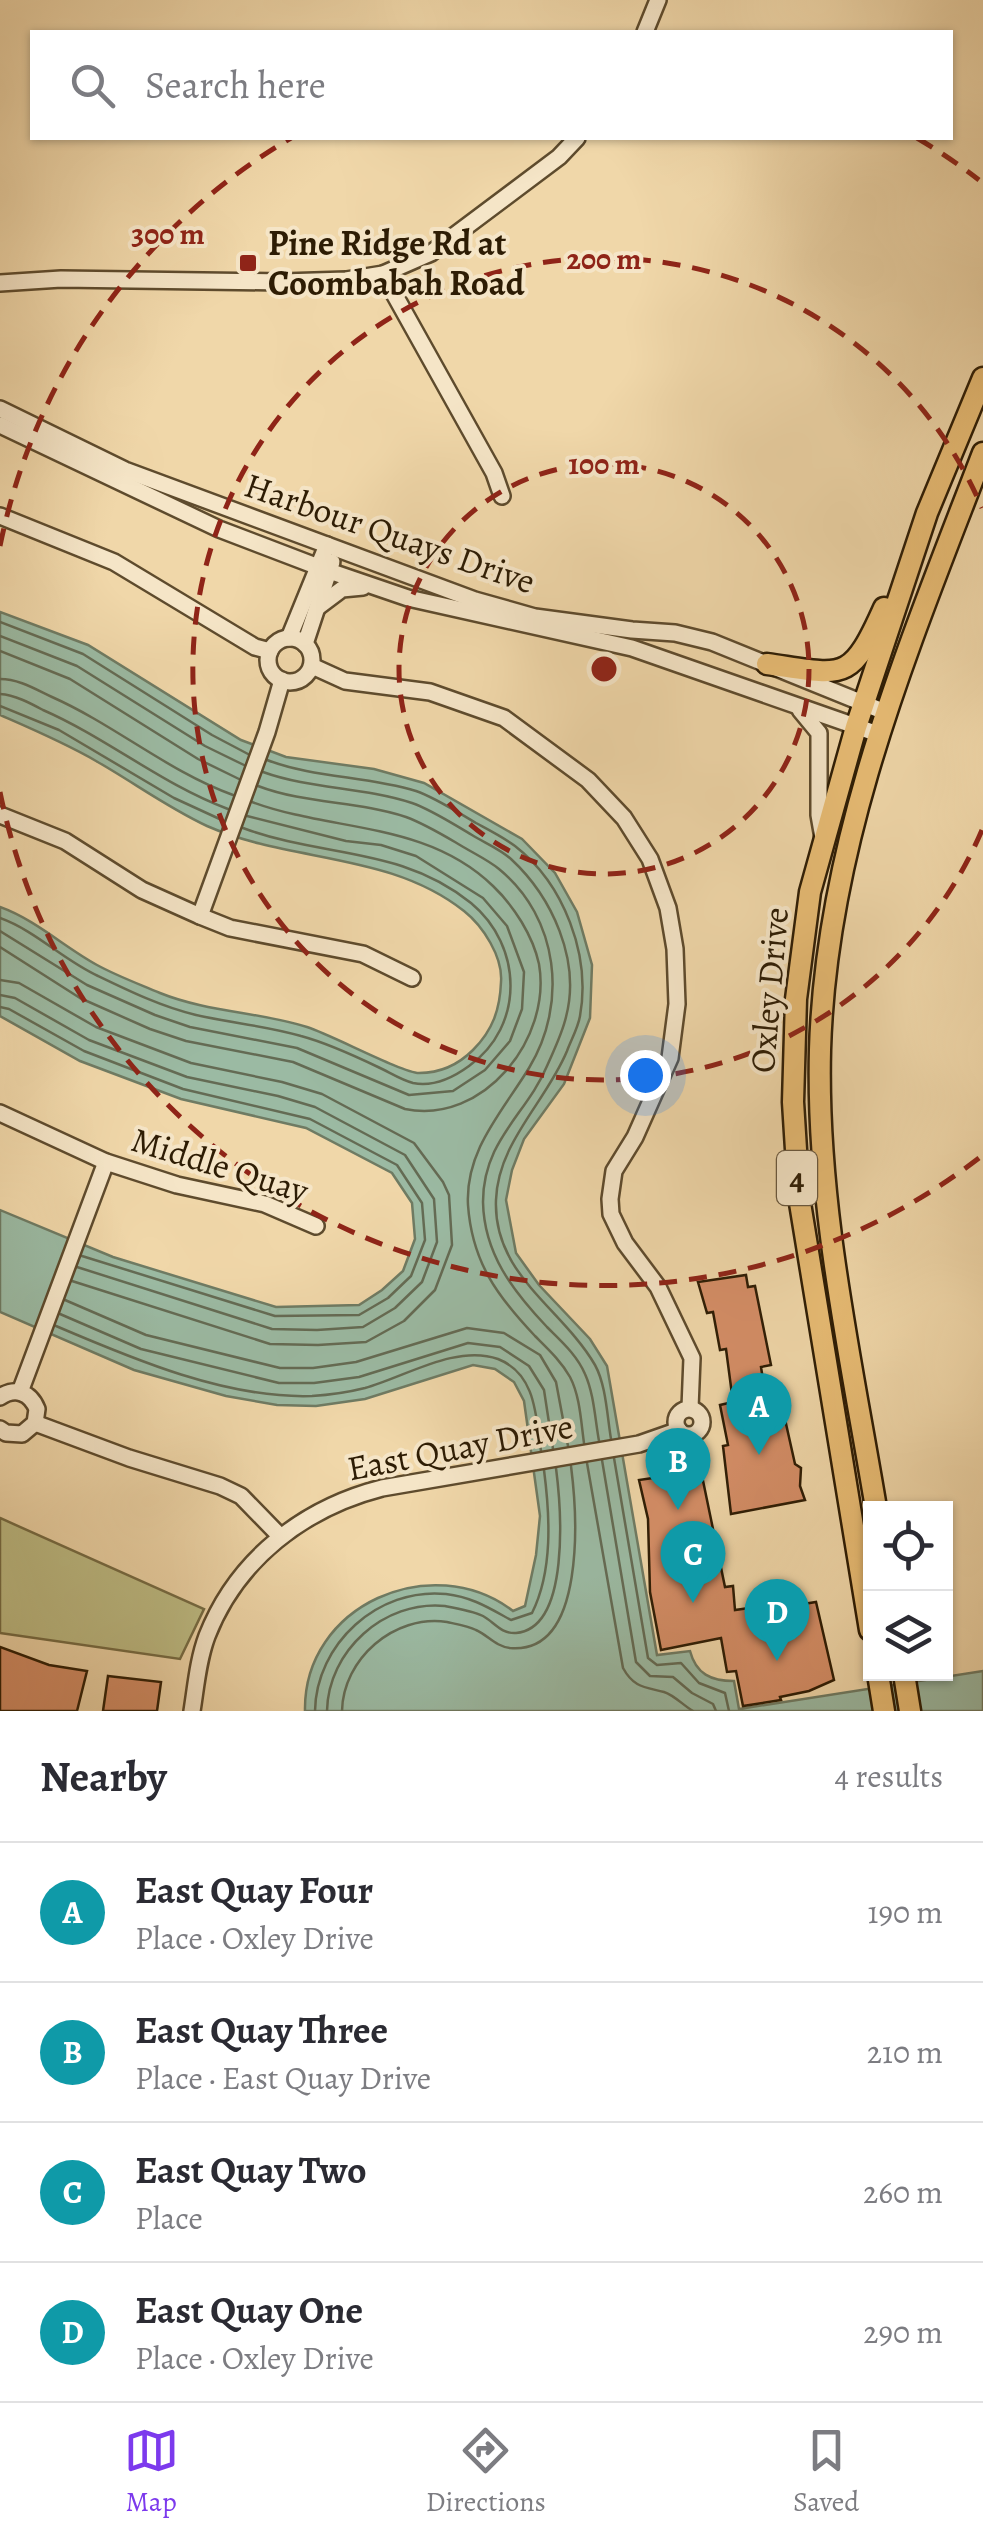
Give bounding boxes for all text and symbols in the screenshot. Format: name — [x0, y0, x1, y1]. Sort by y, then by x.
search box — [30, 30, 953, 140]
icon: search — [65, 58, 120, 113]
text: Search here — [145, 59, 326, 111]
text: 300 m — [131, 214, 205, 254]
place label: Pine Ridge Rd at Coombabah Road — [268, 219, 525, 307]
text: 200 m — [566, 239, 642, 279]
marker: Pine Ridge Rd at Coombabah Road — [237, 252, 259, 274]
text: 100 m — [568, 444, 640, 484]
street label: Harbour Quays Drive — [238, 461, 542, 605]
centre of rings — [586, 651, 622, 687]
street label: Oxley Drive — [738, 905, 800, 1075]
your location — [620, 1050, 671, 1101]
street label: Middle Quay — [126, 1115, 315, 1215]
road number: 4 — [777, 1151, 817, 1205]
pin: A — [726, 1372, 792, 1455]
street label: East Quay Drive — [343, 1402, 577, 1492]
pin: B — [646, 1428, 710, 1510]
map controls — [863, 1501, 953, 1681]
button: locate — [863, 1501, 953, 1591]
pin: C — [660, 1520, 726, 1603]
pin: D — [744, 1578, 810, 1661]
button: layers — [863, 1591, 953, 1681]
text: Nearby — [40, 1748, 167, 1805]
text: 4 results — [834, 1754, 943, 1798]
text: East Quay Four — [135, 1864, 373, 1916]
text: A — [62, 1890, 83, 1934]
text: 190 m — [867, 1890, 943, 1934]
text: Place · Oxley Drive — [135, 1916, 374, 1960]
text: East Quay Three — [135, 2004, 388, 2056]
text: B — [62, 2030, 83, 2074]
text: 210 m — [867, 2030, 943, 2074]
text: Place · East Quay Drive — [135, 2056, 431, 2100]
text: East Quay Two — [135, 2144, 367, 2196]
text: C — [63, 2170, 82, 2214]
text: 260 m — [863, 2170, 943, 2214]
text: Place — [135, 2196, 203, 2240]
text: East Quay One — [135, 2284, 363, 2336]
text: D — [61, 2310, 84, 2354]
text: 290 m — [863, 2310, 943, 2354]
text: Place · Oxley Drive — [135, 2336, 374, 2380]
tab: Map — [124, 2423, 179, 2521]
tab: Directions — [426, 2423, 546, 2521]
tab: Saved — [793, 2423, 859, 2521]

